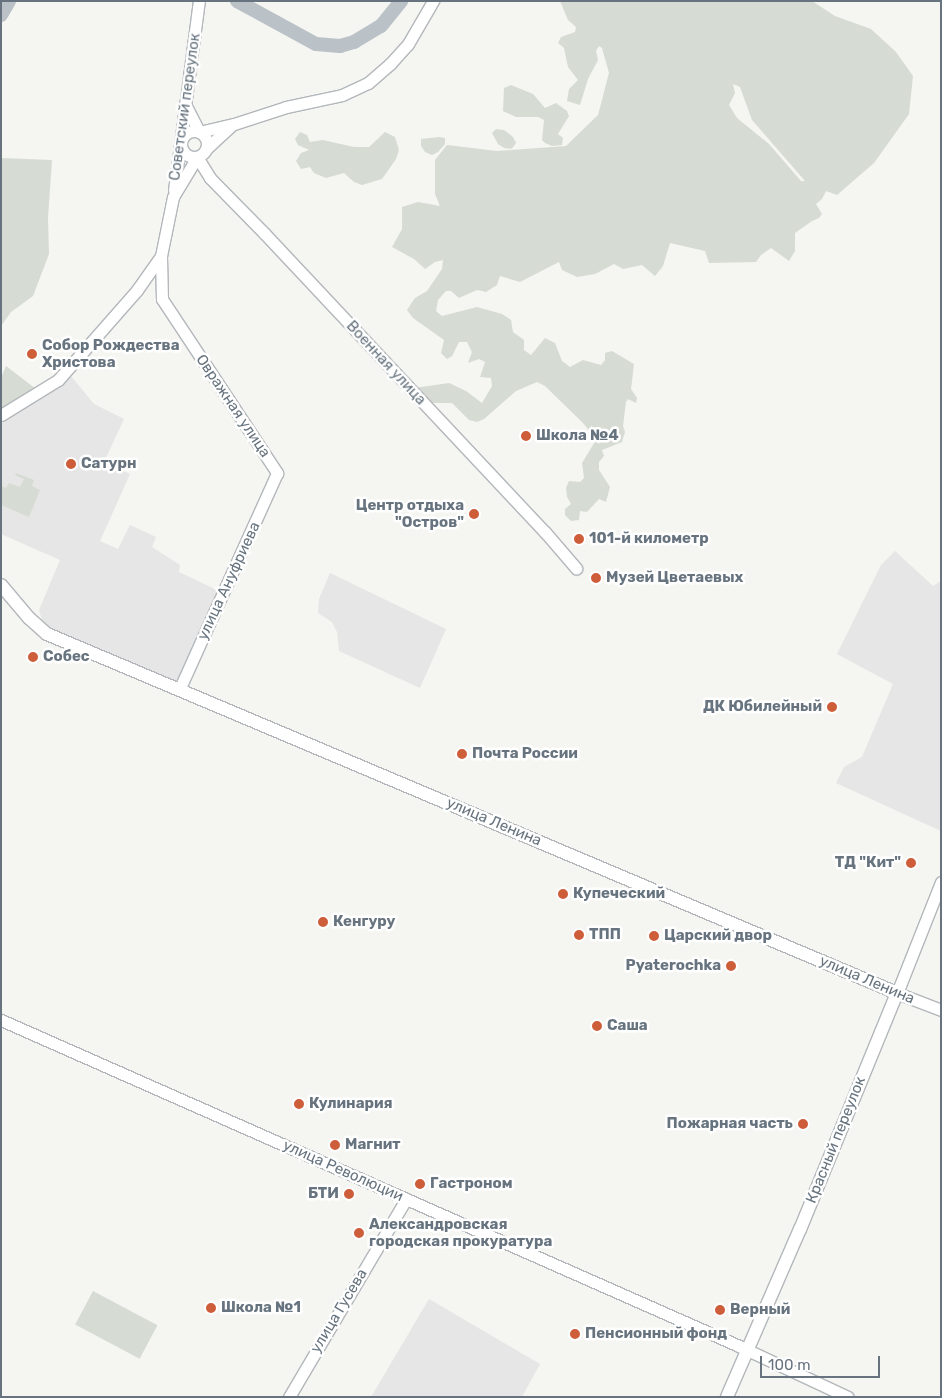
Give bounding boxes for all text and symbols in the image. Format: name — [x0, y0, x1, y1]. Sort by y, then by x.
street label: Советский переулок — [166, 32, 204, 182]
street label: Военная улица — [342, 317, 430, 409]
place label: Собор Рождества Христова — [42, 336, 180, 371]
marker: Собор Рождества Христова — [26, 348, 38, 360]
street label: Овражная улица — [192, 351, 274, 461]
place label: Школа №4 — [536, 427, 619, 445]
marker: Школа №4 — [520, 430, 532, 442]
place label: Сатурн — [81, 455, 137, 473]
marker: Сатурн — [65, 458, 77, 470]
place label: Центр отдыха "Остров" — [356, 496, 464, 531]
marker: Центр отдыха "Остров" — [468, 508, 480, 520]
street label: улица Ануфриева — [194, 519, 264, 643]
place label: 101-й километр — [589, 530, 709, 548]
marker: 101-й километр — [573, 533, 585, 545]
place label: Музей Цветаевых — [606, 569, 743, 587]
marker: Музей Цветаевых — [590, 572, 602, 584]
place label: Собес — [43, 648, 90, 666]
marker: Собес — [27, 651, 39, 663]
place label: ДК Юбилейный — [703, 698, 822, 716]
marker: ДК Юбилейный — [826, 701, 838, 713]
place label: Почта России — [472, 745, 578, 763]
marker: Почта России — [456, 748, 468, 760]
street label: улица Ленина — [444, 794, 544, 850]
place label: ТД "Кит" — [835, 854, 901, 872]
marker: ТД "Кит" — [905, 857, 917, 869]
place label: Купеческий — [573, 885, 665, 903]
marker: Купеческий — [557, 888, 569, 900]
place label: Кенгуру — [333, 913, 395, 931]
marker: Кенгуру — [317, 916, 329, 928]
place label: ТПП — [589, 926, 621, 944]
place label: Царский двор — [664, 927, 772, 945]
marker: ТПП — [573, 929, 585, 941]
marker: Царский двор — [648, 930, 660, 942]
street label: улица Ленина — [817, 952, 917, 1008]
place label: Pyaterochka — [626, 957, 721, 975]
marker: Pyaterochka — [725, 960, 737, 972]
place label: Саша — [607, 1017, 648, 1035]
marker: Саша — [591, 1020, 603, 1032]
street label: Красный переулок — [802, 1074, 870, 1206]
place label: Кулинария — [309, 1095, 393, 1113]
marker: Кулинария — [293, 1098, 305, 1110]
place label: Пожарная часть — [667, 1115, 793, 1133]
marker: Пожарная часть — [797, 1118, 809, 1130]
street label: улица Революции — [280, 1136, 406, 1206]
place label: Магнит — [345, 1136, 401, 1154]
marker: Магнит — [329, 1139, 341, 1151]
place label: Гастроном — [430, 1175, 513, 1193]
marker: Гастроном — [414, 1178, 426, 1190]
place label: БТИ — [308, 1185, 339, 1203]
marker: БТИ — [343, 1188, 355, 1200]
place label: Александровская городская прокуратура — [369, 1215, 552, 1250]
marker: Александровская городская прокуратура — [353, 1227, 365, 1239]
street label: улица Гусева — [307, 1266, 371, 1356]
place label: Школа №1 — [221, 1299, 301, 1317]
place label: Верный — [730, 1301, 790, 1319]
marker: Школа №1 — [205, 1302, 217, 1314]
marker: Верный — [714, 1304, 726, 1316]
place label: Пенсионный фонд — [585, 1325, 727, 1343]
marker: Пенсионный фонд — [569, 1328, 581, 1340]
scale bar — [762, 1346, 882, 1378]
text: 100 m — [768, 1356, 810, 1374]

